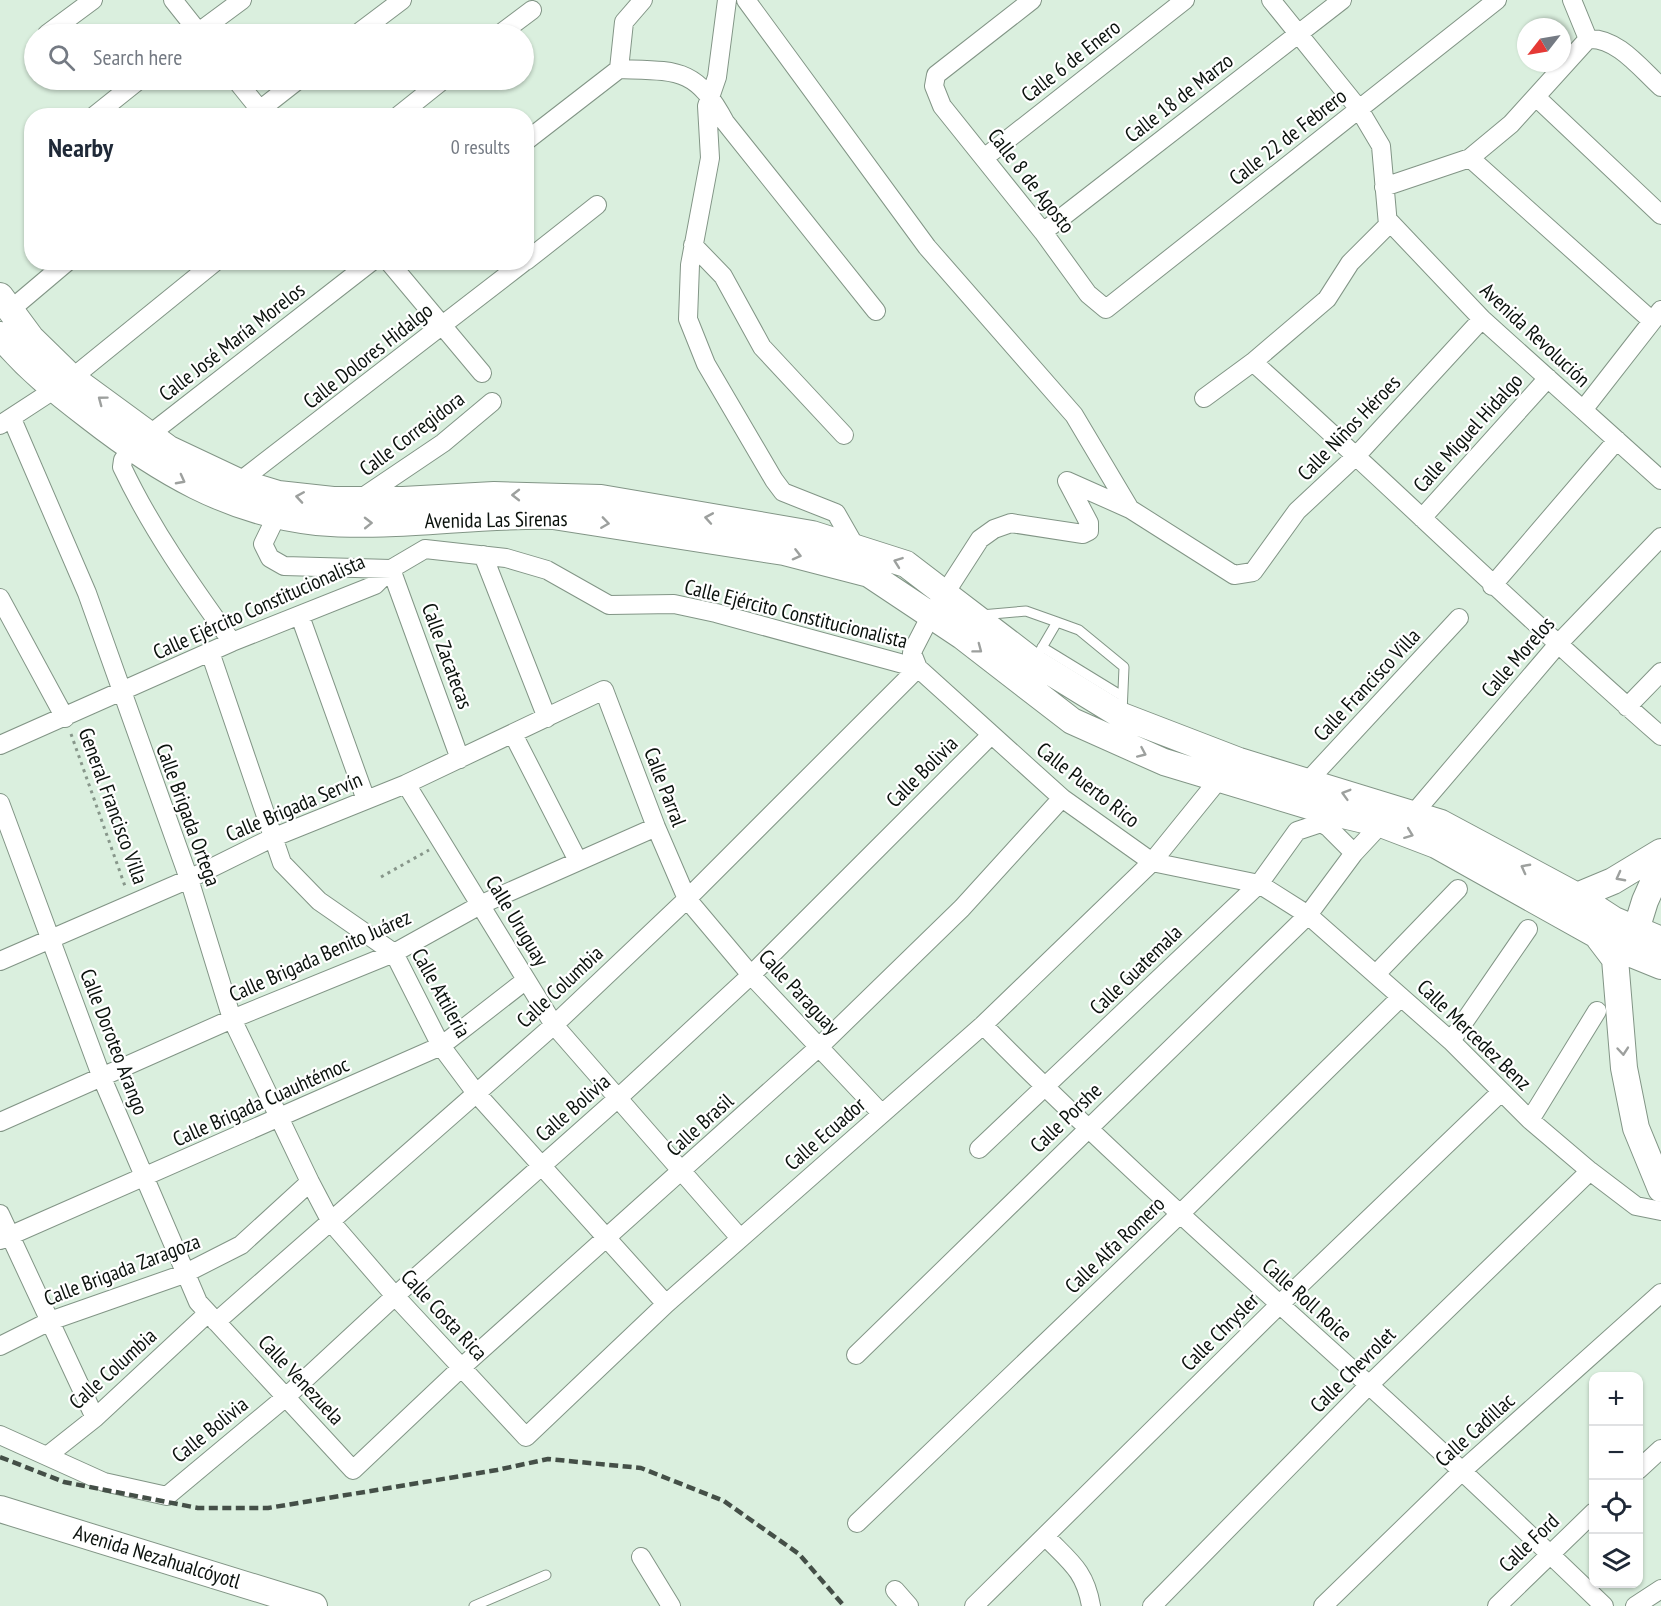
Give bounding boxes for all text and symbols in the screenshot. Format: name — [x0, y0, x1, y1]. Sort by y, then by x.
street label: Calle 6 de Enero — [1016, 13, 1126, 108]
north arrow — [1517, 18, 1571, 72]
search box — [24, 24, 534, 90]
icon: search — [45, 41, 78, 74]
text: Search here — [93, 43, 182, 71]
street label: Calle 18 de Marzo — [1119, 47, 1238, 148]
street label: Calle 22 de Febrero — [1223, 82, 1352, 191]
street label: Calle 8 de Agosto — [982, 123, 1081, 239]
text: Nearby — [48, 131, 113, 164]
text: 0 results — [451, 134, 510, 160]
street label: Calle José María Morelos — [153, 276, 310, 407]
street label: Avenida Revolución — [1475, 277, 1596, 393]
street label: Calle Dolores Hidalgo — [298, 297, 438, 415]
street label: Calle Miguel Hidalgo — [1407, 367, 1528, 498]
street label: Calle Niños Héroes — [1291, 369, 1406, 486]
street label: Calle Corregidora — [354, 385, 470, 482]
one-way arrow — [97, 397, 108, 408]
one-way arrow — [174, 473, 185, 484]
one-way arrow — [512, 489, 521, 501]
one-way arrow — [296, 491, 305, 503]
street label: Avenida Las Sirenas — [424, 505, 568, 534]
one-way arrow — [704, 512, 714, 524]
one-way arrow — [600, 516, 609, 528]
one-way arrow — [364, 517, 373, 529]
street label: Calle Ejército Constitucionalista — [149, 548, 369, 665]
one-way arrow — [792, 548, 802, 561]
one-way arrow — [894, 556, 904, 569]
street label: Calle Ejército Constitucionalista — [682, 573, 910, 654]
street label: Calle Zacatecas — [416, 599, 479, 712]
street label: Calle Morelos — [1475, 611, 1560, 703]
street label: Calle Francisco Villa — [1308, 623, 1426, 747]
one-way arrow — [972, 642, 983, 653]
street label: General Francisco Villa — [73, 724, 154, 888]
street label: Calle Bolivia — [880, 730, 963, 813]
street label: Calle Puerto Rico — [1031, 736, 1145, 833]
street label: Calle Brigada Ortega — [150, 740, 227, 890]
street label: Calle Parral — [638, 743, 693, 830]
one-way arrow — [1136, 745, 1147, 757]
street label: Calle Brigada Servín — [222, 766, 366, 847]
one-way arrow — [1341, 788, 1351, 801]
one-way arrow — [1403, 827, 1414, 840]
one-way arrow — [1521, 864, 1531, 875]
one-way arrow — [1616, 870, 1627, 881]
street label: Calle Uruguay — [480, 871, 555, 971]
street label: Calle Brigada Benito Juárez — [225, 903, 415, 1008]
street label: Calle Guatemala — [1084, 919, 1188, 1020]
street label: Calle Columbia — [511, 940, 609, 1034]
street label: Calle Attileria — [406, 943, 477, 1042]
street label: Calle Paraguay — [753, 943, 846, 1040]
street label: Calle Doroteo Arango — [74, 965, 155, 1119]
street label: Calle Mercedez Benz — [1411, 973, 1537, 1096]
one-way arrow — [1616, 1046, 1629, 1055]
street label: Calle Brigada Cuauhtémoc — [169, 1050, 354, 1153]
street label: Calle Bolivia — [530, 1068, 616, 1147]
street label: Calle Porshe — [1024, 1077, 1107, 1158]
street label: Calle Brasil — [660, 1087, 739, 1162]
street label: Calle Ecuador — [779, 1091, 871, 1176]
street label: Calle Alfa Romero — [1059, 1190, 1170, 1299]
street label: Calle Brigada Zaragoza — [40, 1227, 204, 1312]
street label: Calle Roll Roice — [1257, 1252, 1358, 1347]
street label: Calle Costa Rica — [395, 1263, 493, 1366]
street label: Calle Chrysler — [1175, 1287, 1265, 1376]
street label: Calle Chevrolet — [1304, 1321, 1401, 1418]
street label: Calle Columbia — [63, 1322, 162, 1415]
street label: Calle Venezuela — [253, 1329, 350, 1431]
map controls — [1589, 1372, 1643, 1588]
button: + — [1589, 1372, 1643, 1426]
street label: Calle Cadillac — [1429, 1387, 1520, 1472]
street label: Calle Bolivia — [166, 1391, 253, 1468]
button: − — [1589, 1426, 1643, 1480]
button: locate — [1589, 1480, 1643, 1534]
street label: Calle Ford — [1493, 1507, 1564, 1578]
street label: Avenida Nezahualcóyotl — [71, 1518, 244, 1595]
button: layers — [1589, 1534, 1643, 1588]

